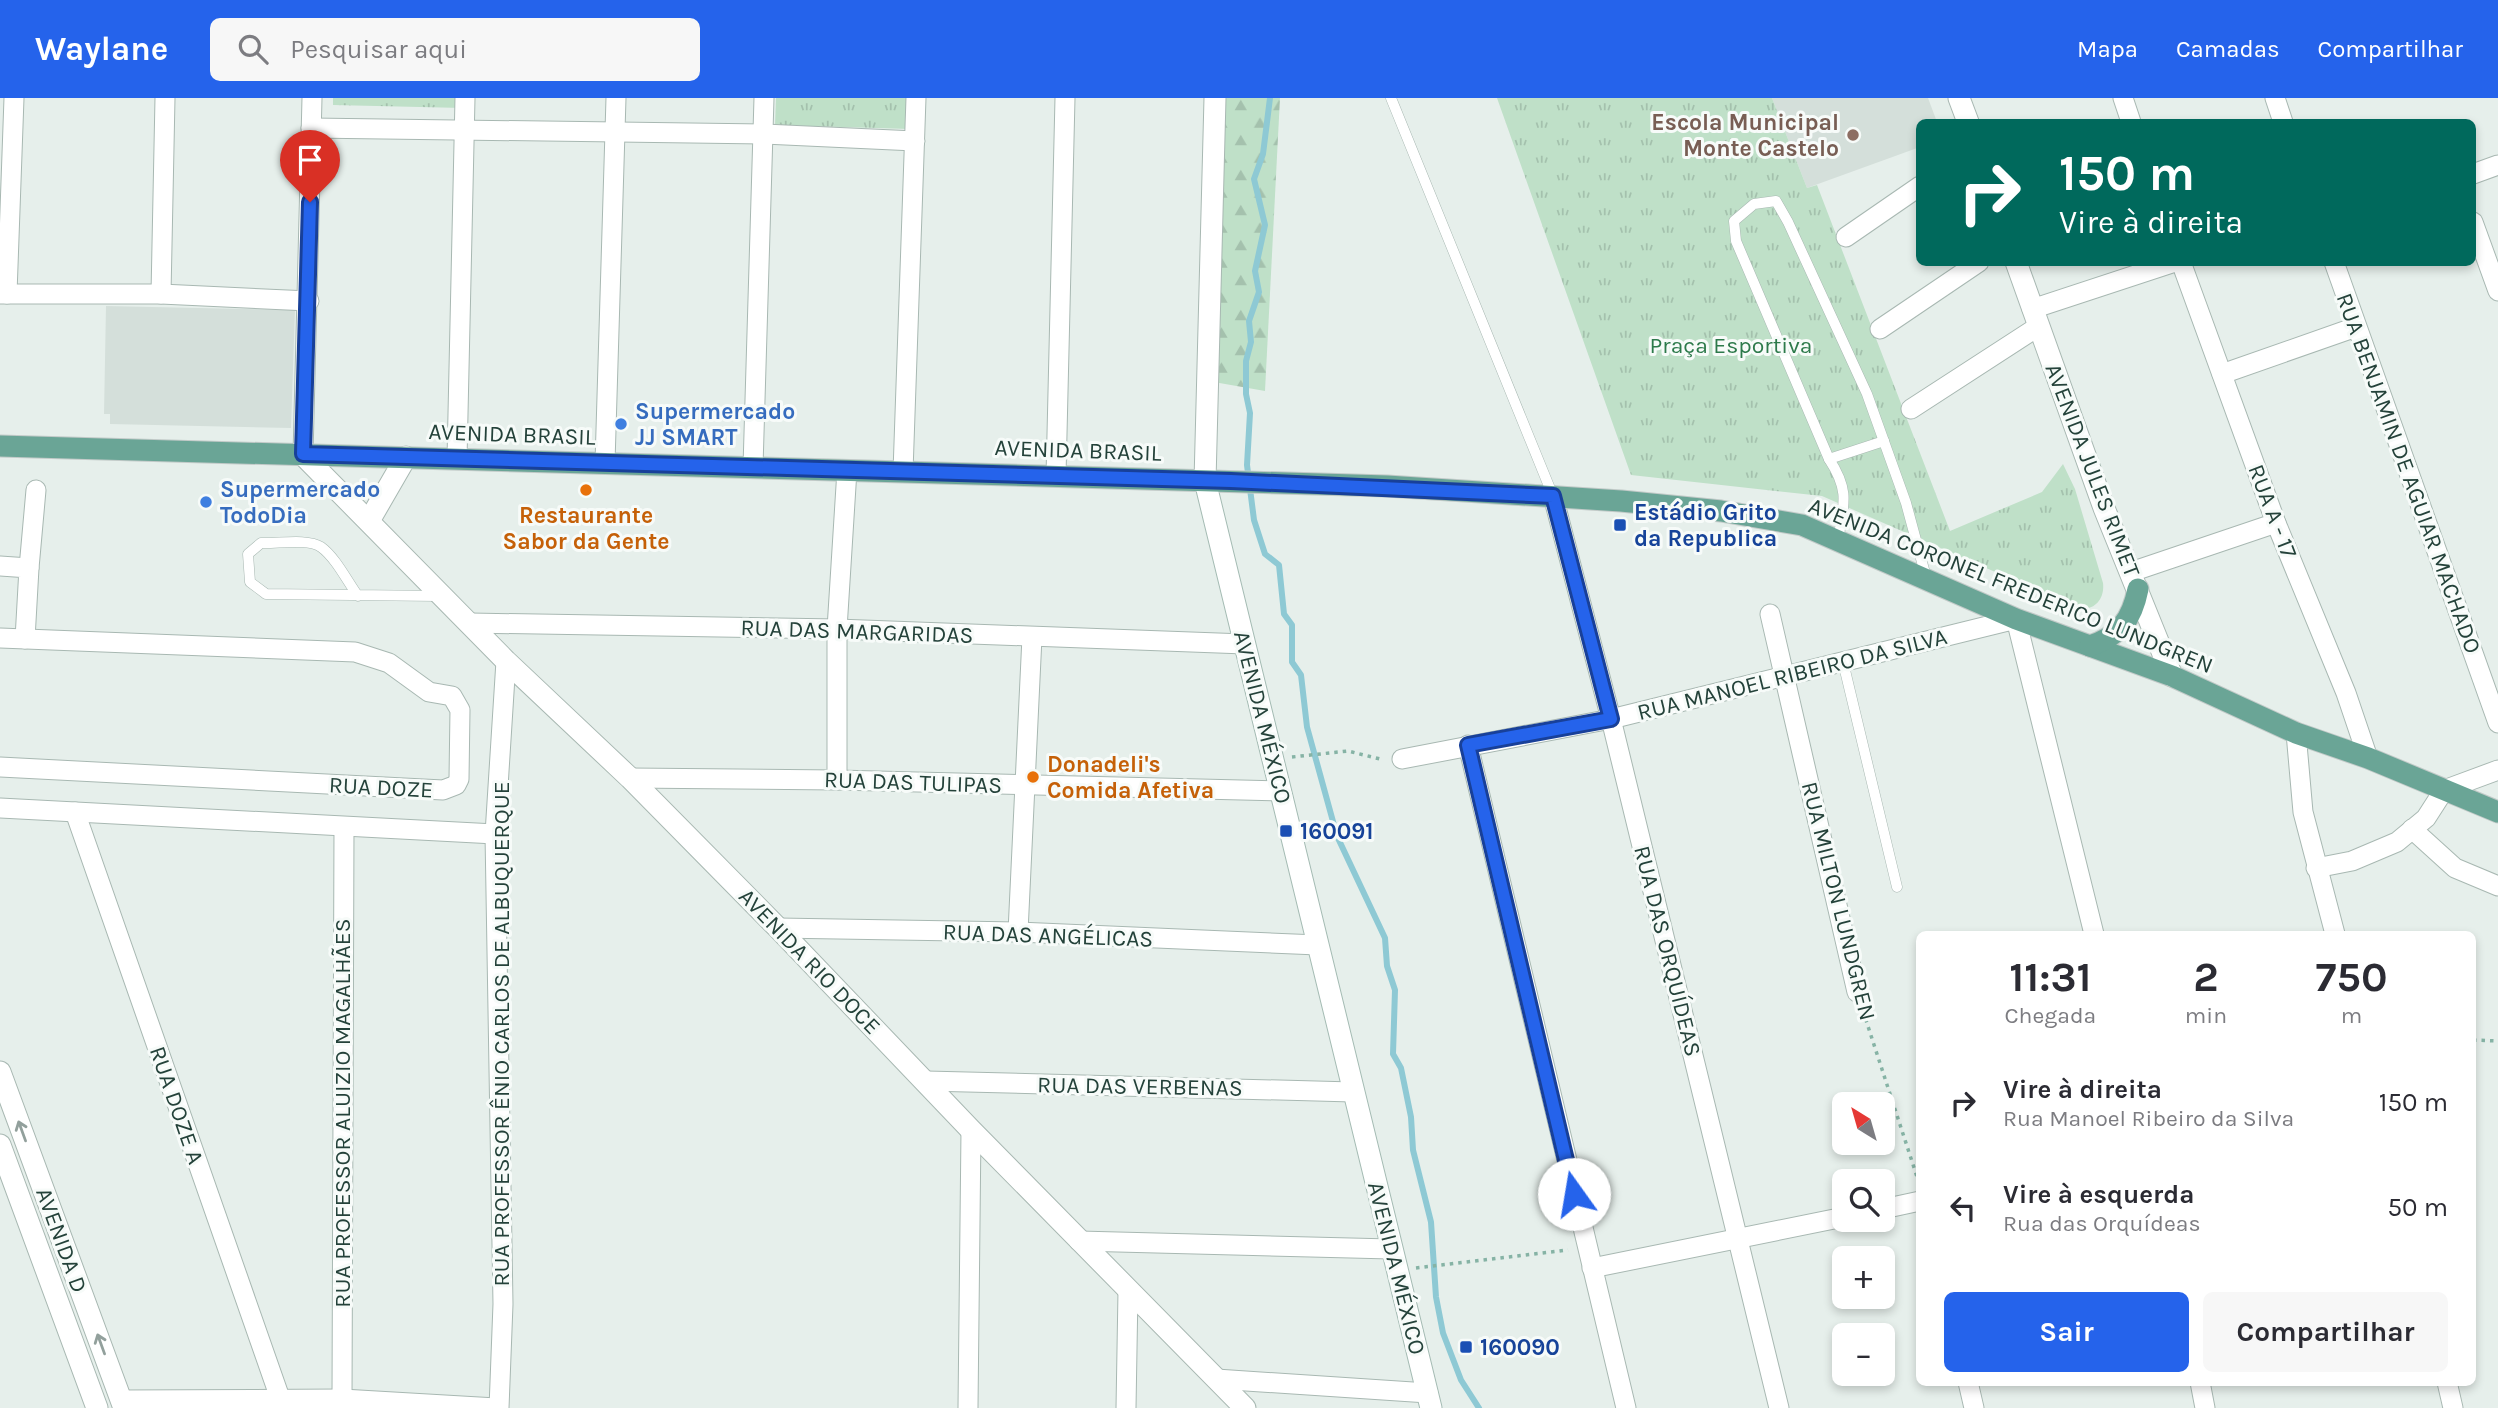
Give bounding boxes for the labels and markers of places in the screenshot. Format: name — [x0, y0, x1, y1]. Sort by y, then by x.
place label: Escola Municipal Monte Castelo — [1651, 109, 1839, 162]
marker: Escola Municipal Monte Castelo — [1845, 127, 1861, 143]
pin — [280, 130, 340, 202]
place label: Supermercado JJ SMART — [635, 398, 795, 451]
marker: Supermercado JJ SMART — [613, 416, 629, 432]
place label: Supermercado TodoDia — [220, 476, 380, 529]
marker: Restaurante Sabor da Gente — [578, 482, 594, 498]
marker: Supermercado TodoDia — [198, 494, 214, 510]
place label: Estádio Grito da Republica — [1634, 499, 1777, 552]
place label: Restaurante Sabor da Gente — [503, 502, 669, 555]
marker: Estádio Grito da Republica — [1612, 517, 1628, 533]
place label: Donadeli's Comida Afetiva — [1047, 751, 1214, 804]
marker: Donadeli's Comida Afetiva — [1025, 769, 1041, 785]
place label: 160091 — [1300, 818, 1373, 845]
marker: 160091 — [1278, 823, 1294, 839]
place label: 160090 — [1480, 1334, 1560, 1361]
marker: 160090 — [1458, 1339, 1474, 1355]

